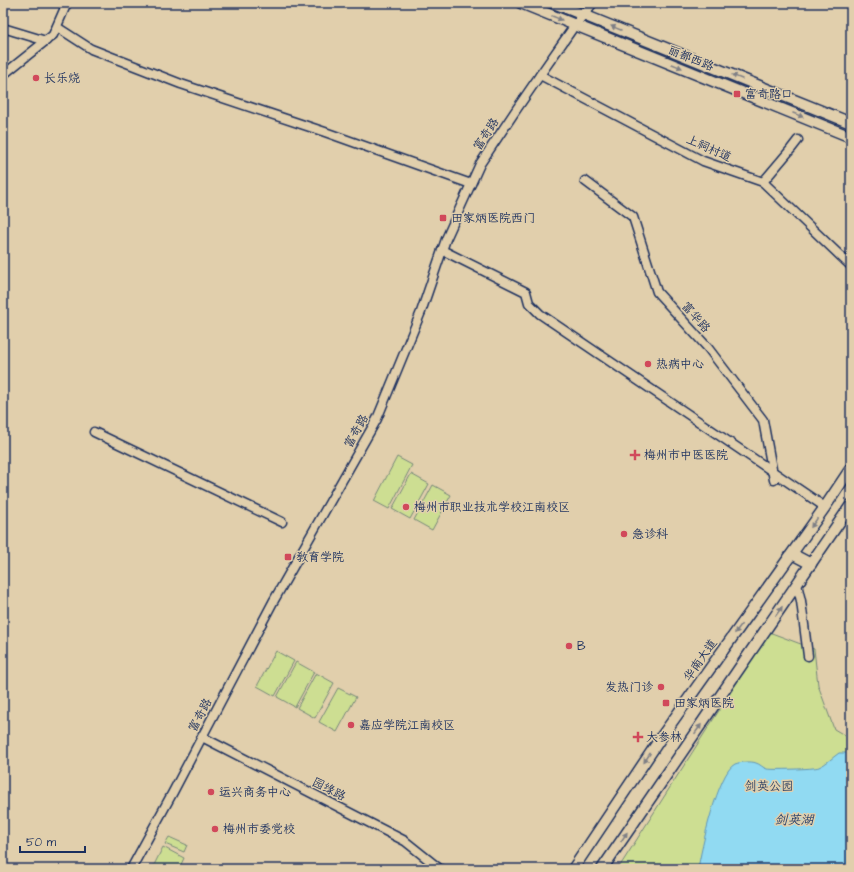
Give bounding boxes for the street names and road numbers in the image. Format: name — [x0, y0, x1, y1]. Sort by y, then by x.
street label: 丽都西路 — [665, 42, 716, 75]
street label: 富奇路 — [469, 115, 503, 154]
street label: 上祠村道 — [683, 131, 734, 166]
street label: 富华路 — [677, 298, 714, 336]
street label: 富奇路 — [340, 411, 373, 451]
street label: 华南大道 — [680, 636, 721, 685]
street label: 富奇路 — [184, 695, 216, 735]
street label: 园缘路 — [309, 774, 349, 805]

